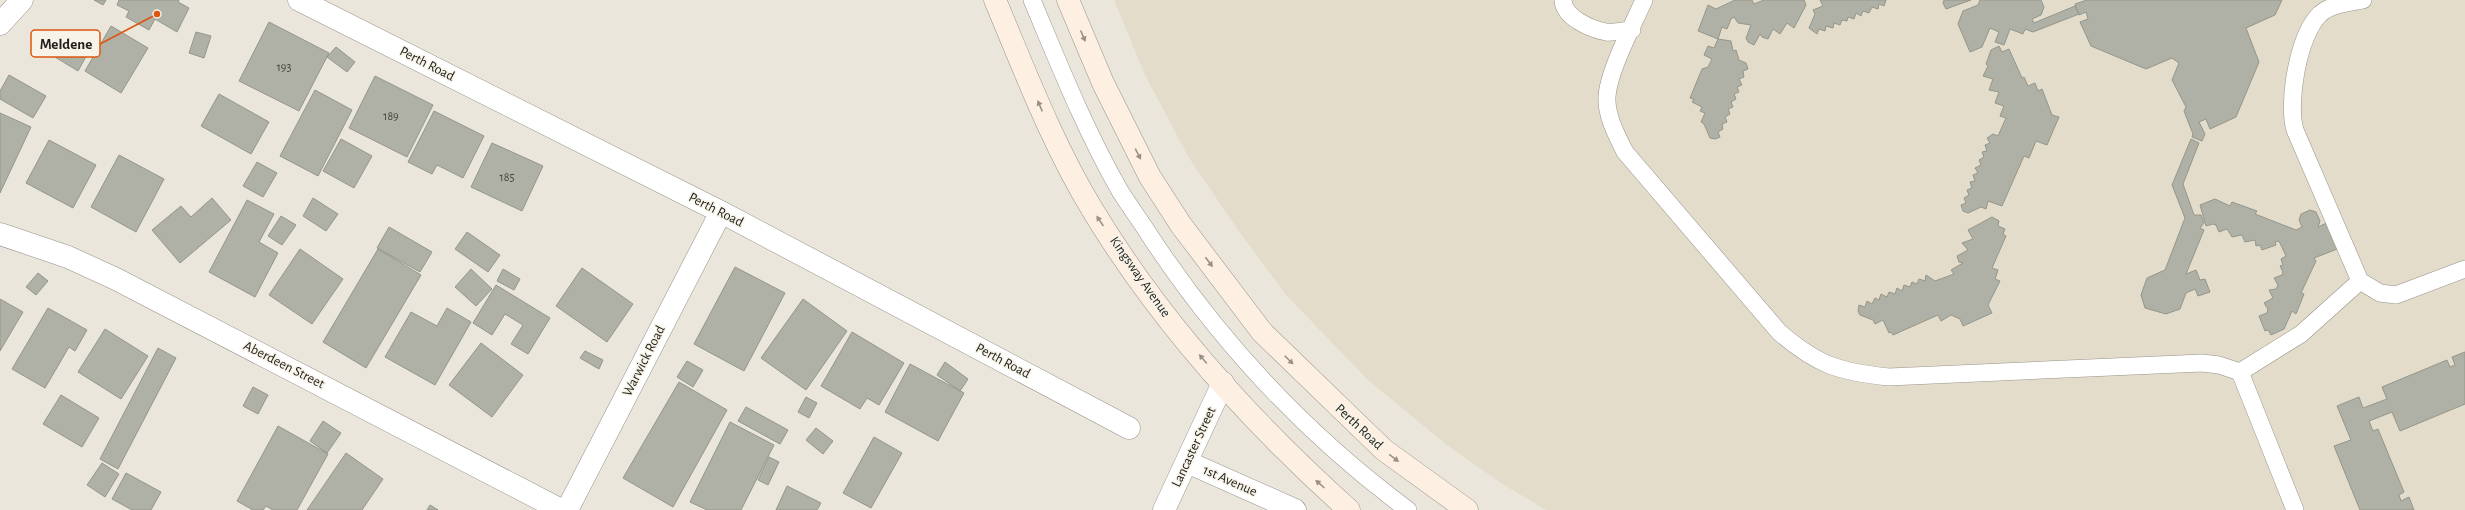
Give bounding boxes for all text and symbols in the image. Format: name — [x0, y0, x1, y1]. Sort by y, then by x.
callout: Meldene — [31, 30, 100, 57]
one-way arrow — [1080, 30, 1086, 41]
text: Meldene — [40, 37, 92, 52]
street label: Perth Road — [397, 44, 457, 84]
house number: 193 — [277, 61, 291, 73]
one-way arrow — [1036, 100, 1042, 112]
house number: 189 — [383, 110, 399, 122]
one-way arrow — [1134, 148, 1141, 160]
house number: 185 — [500, 171, 514, 183]
street label: Perth Road — [686, 190, 746, 230]
one-way arrow — [1096, 216, 1104, 226]
street label: Kingsway Avenue — [1107, 234, 1173, 320]
one-way arrow — [1205, 257, 1213, 268]
street label: Warwick Road — [620, 323, 668, 399]
street label: Aberdeen Street — [241, 339, 327, 392]
street label: Perth Road — [973, 341, 1033, 381]
one-way arrow — [1198, 354, 1207, 364]
one-way arrow — [1284, 355, 1294, 365]
street label: Perth Road — [1332, 402, 1386, 452]
street label: Lancaster Street — [1169, 404, 1219, 489]
one-way arrow — [1389, 454, 1400, 462]
street label: 1st Avenue — [1201, 463, 1259, 499]
one-way arrow — [1316, 480, 1325, 489]

